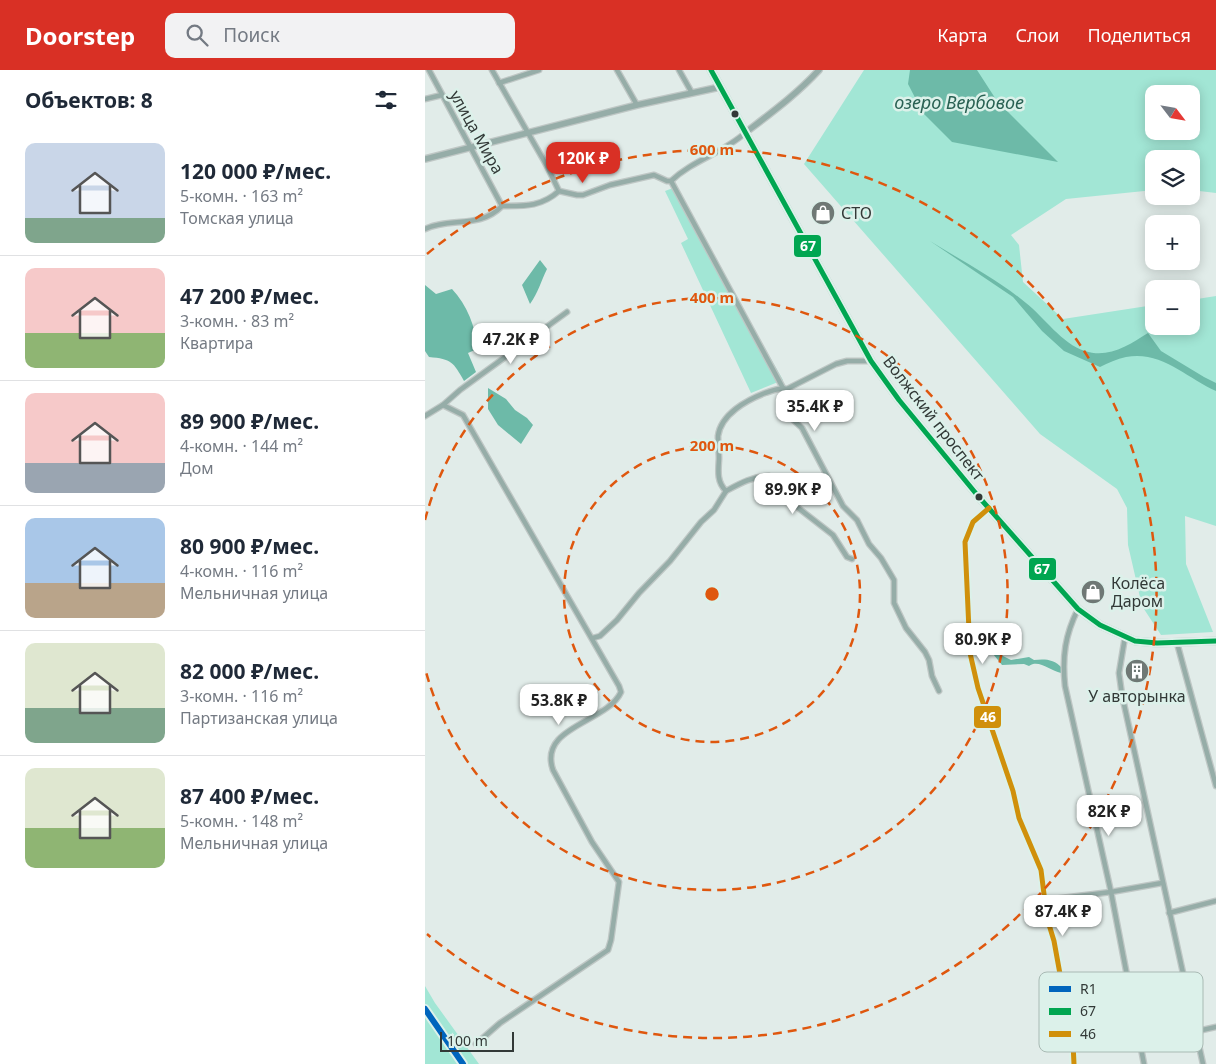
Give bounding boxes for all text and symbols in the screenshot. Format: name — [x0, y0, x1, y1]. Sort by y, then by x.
search box — [165, 13, 515, 58]
text: Doorstep — [25, 19, 135, 52]
icon: search — [183, 21, 211, 49]
text: Поиск — [223, 22, 280, 48]
text: Карта — [937, 23, 987, 47]
text: Слои — [1015, 23, 1059, 47]
text: Поделиться — [1087, 23, 1191, 47]
north arrow — [1145, 85, 1200, 140]
map controls — [1145, 85, 1200, 335]
text: Объектов: 8 — [25, 86, 153, 114]
icon: filters — [372, 86, 400, 114]
street label: улица Мира — [445, 86, 509, 178]
water label: озеро Вербовое — [894, 90, 1024, 114]
unlabelled marker — [730, 109, 740, 119]
text: 600 m — [690, 139, 734, 159]
pin: 120K ₽ — [542, 142, 624, 184]
text: 120K ₽ — [557, 147, 609, 169]
button: layers — [1145, 150, 1200, 205]
text: 120 000 ₽/мес. — [180, 157, 331, 185]
icon: home — [65, 163, 125, 223]
text: 5-комн. · 163 m² — [180, 185, 303, 207]
shop icon: СТО — [810, 200, 836, 226]
place label: СТО — [841, 202, 872, 224]
text: Томская улица — [180, 207, 294, 229]
button: + — [1145, 215, 1200, 270]
line badge: 67 — [793, 234, 822, 258]
text: 67 — [800, 236, 816, 255]
button: − — [1145, 280, 1200, 335]
text: 47 200 ₽/мес. — [180, 282, 319, 310]
text: 400 m — [690, 287, 734, 307]
icon: home — [65, 288, 125, 348]
text: 3-комн. · 83 m² — [180, 310, 294, 332]
pin: 47.2K ₽ — [465, 322, 557, 365]
text: 47.2K ₽ — [483, 328, 539, 350]
text: Квартира — [180, 332, 254, 354]
street label: Волжский проспект — [878, 351, 990, 485]
pin: 35.4K ₽ — [769, 390, 861, 432]
text: 35.4K ₽ — [787, 395, 843, 417]
text: 89 900 ₽/мес. — [180, 407, 319, 435]
icon: home — [65, 413, 125, 473]
text: 4-комн. · 144 m² — [180, 435, 303, 457]
text: 200 m — [690, 435, 734, 455]
text: Дом — [180, 457, 213, 479]
pin: 89.9K ₽ — [747, 472, 839, 515]
text: 89.9K ₽ — [765, 478, 821, 500]
unlabelled marker — [974, 492, 984, 502]
text: 80 900 ₽/мес. — [180, 532, 319, 560]
icon: home — [65, 538, 125, 598]
line badge: 67 — [1028, 557, 1057, 581]
text: 67 — [1034, 559, 1050, 578]
text: 4-комн. · 116 m² — [180, 560, 303, 582]
place label: Колёса Даром — [1111, 572, 1165, 612]
shop icon: Колёса Даром — [1080, 579, 1106, 605]
text: Мельничная улица — [180, 582, 328, 604]
centre of rings — [703, 585, 721, 603]
pin: 80.9K ₽ — [937, 622, 1029, 665]
text: 80.9K ₽ — [955, 628, 1011, 650]
text: 82 000 ₽/мес. — [180, 657, 319, 685]
building icon: У авторынка — [1124, 658, 1150, 684]
icon: home — [65, 663, 125, 723]
pin: 53.8K ₽ — [513, 684, 605, 726]
text: 3-комн. · 116 m² — [180, 685, 303, 707]
place label: У авторынка — [1088, 685, 1186, 707]
text: 53.8K ₽ — [531, 689, 587, 711]
line badge: 46 — [973, 705, 1002, 729]
text: Партизанская улица — [180, 707, 338, 729]
text: 46 — [980, 707, 996, 726]
text: 87 400 ₽/мес. — [180, 782, 319, 810]
icon: home — [65, 788, 125, 848]
pin: 82K ₽ — [1074, 794, 1144, 837]
text: 82K ₽ — [1088, 800, 1130, 822]
text: 5-комн. · 148 m² — [180, 810, 303, 832]
text: Мельничная улица — [180, 832, 328, 854]
pin: 87.4K ₽ — [1017, 894, 1109, 937]
text: 87.4K ₽ — [1035, 900, 1091, 922]
legend — [1039, 972, 1203, 1052]
text: R1 — [1080, 979, 1097, 998]
text: 67 — [1080, 1001, 1096, 1020]
text: 46 — [1080, 1024, 1096, 1043]
scale bar — [440, 1029, 514, 1052]
text: 100 m — [447, 1031, 488, 1050]

